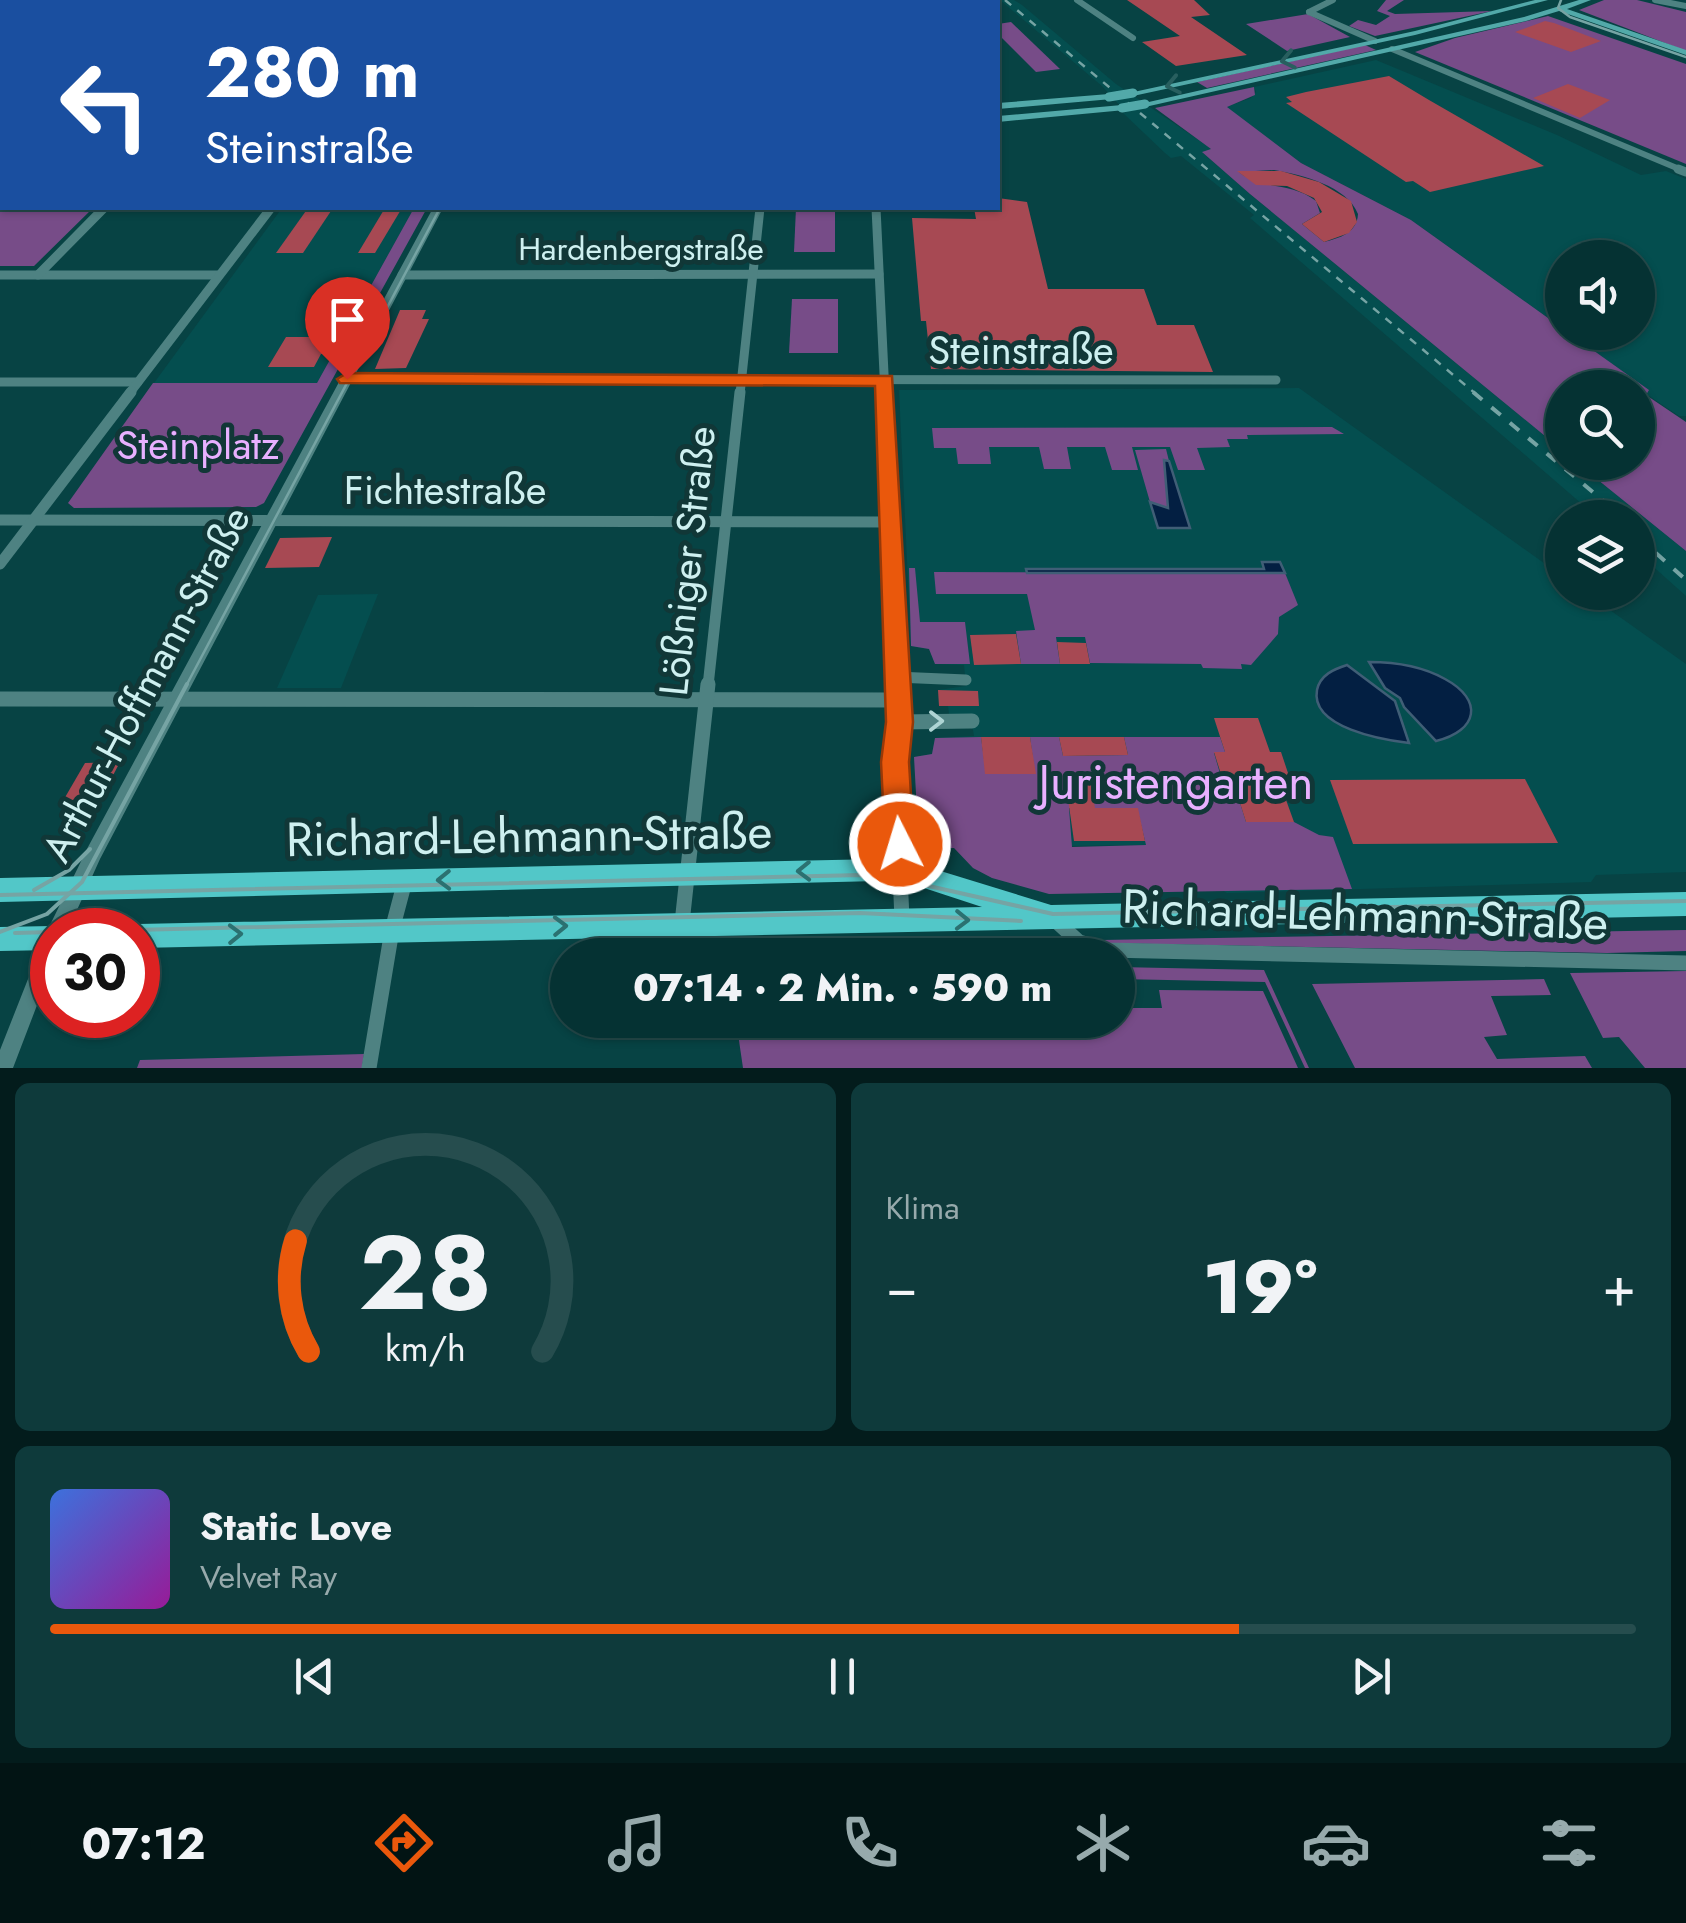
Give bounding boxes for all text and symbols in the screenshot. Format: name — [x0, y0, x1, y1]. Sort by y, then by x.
text: 280 m — [205, 22, 420, 123]
icon: left — [40, 40, 170, 170]
one-way arrow — [1280, 48, 1297, 69]
one-way arrow — [1165, 74, 1182, 95]
text: Steinstraße — [205, 115, 414, 180]
street label: Hardenbergstraße — [518, 226, 764, 272]
map controls — [1545, 240, 1655, 610]
button: sound — [1545, 240, 1655, 350]
pin — [305, 277, 390, 380]
icon: arrive — [320, 292, 375, 347]
street label: Steinstraße — [928, 321, 1114, 379]
button: search — [1545, 370, 1655, 480]
park label: Steinplatz — [117, 416, 279, 474]
street label: Lößniger Straße — [644, 423, 730, 699]
street label: Fichtestraße — [344, 461, 546, 519]
street label: Arthur-Hoffmann-Straße — [28, 496, 264, 872]
button: layers — [1545, 500, 1655, 610]
one-way arrow — [928, 710, 944, 732]
park label: Juristengarten — [1033, 748, 1313, 817]
position arrow — [848, 792, 952, 896]
street label: Richard-Lehmann-Straße — [285, 797, 773, 874]
one-way arrow — [796, 860, 812, 882]
one-way arrow — [436, 869, 452, 890]
street label: Richard-Lehmann-Straße — [1121, 872, 1609, 957]
speed limit sign: 30 — [30, 908, 160, 1038]
one-way arrow — [954, 909, 970, 931]
one-way arrow — [552, 915, 568, 937]
one-way arrow — [227, 923, 243, 944]
text: 07:14 · 2 Min. · 590 m — [633, 960, 1052, 1015]
text: Klima — [886, 1185, 960, 1231]
text: 28 — [359, 1198, 492, 1348]
text: 19° — [1203, 1233, 1317, 1341]
text: − — [886, 1247, 918, 1327]
text: + — [1602, 1247, 1636, 1327]
text: km/h — [385, 1323, 466, 1374]
text: Static Love — [200, 1499, 392, 1554]
text: Velvet Ray — [200, 1554, 337, 1600]
icon: previous — [287, 1649, 342, 1704]
icon: pause — [815, 1649, 870, 1704]
icon: next — [1344, 1649, 1399, 1704]
icon: directions — [369, 1808, 439, 1878]
icon: music — [602, 1808, 672, 1878]
icon: phone — [835, 1808, 905, 1878]
icon: climate — [1068, 1808, 1138, 1878]
icon: car — [1301, 1808, 1371, 1878]
icon: filters — [1534, 1808, 1604, 1878]
text: 07:12 — [82, 1811, 205, 1876]

